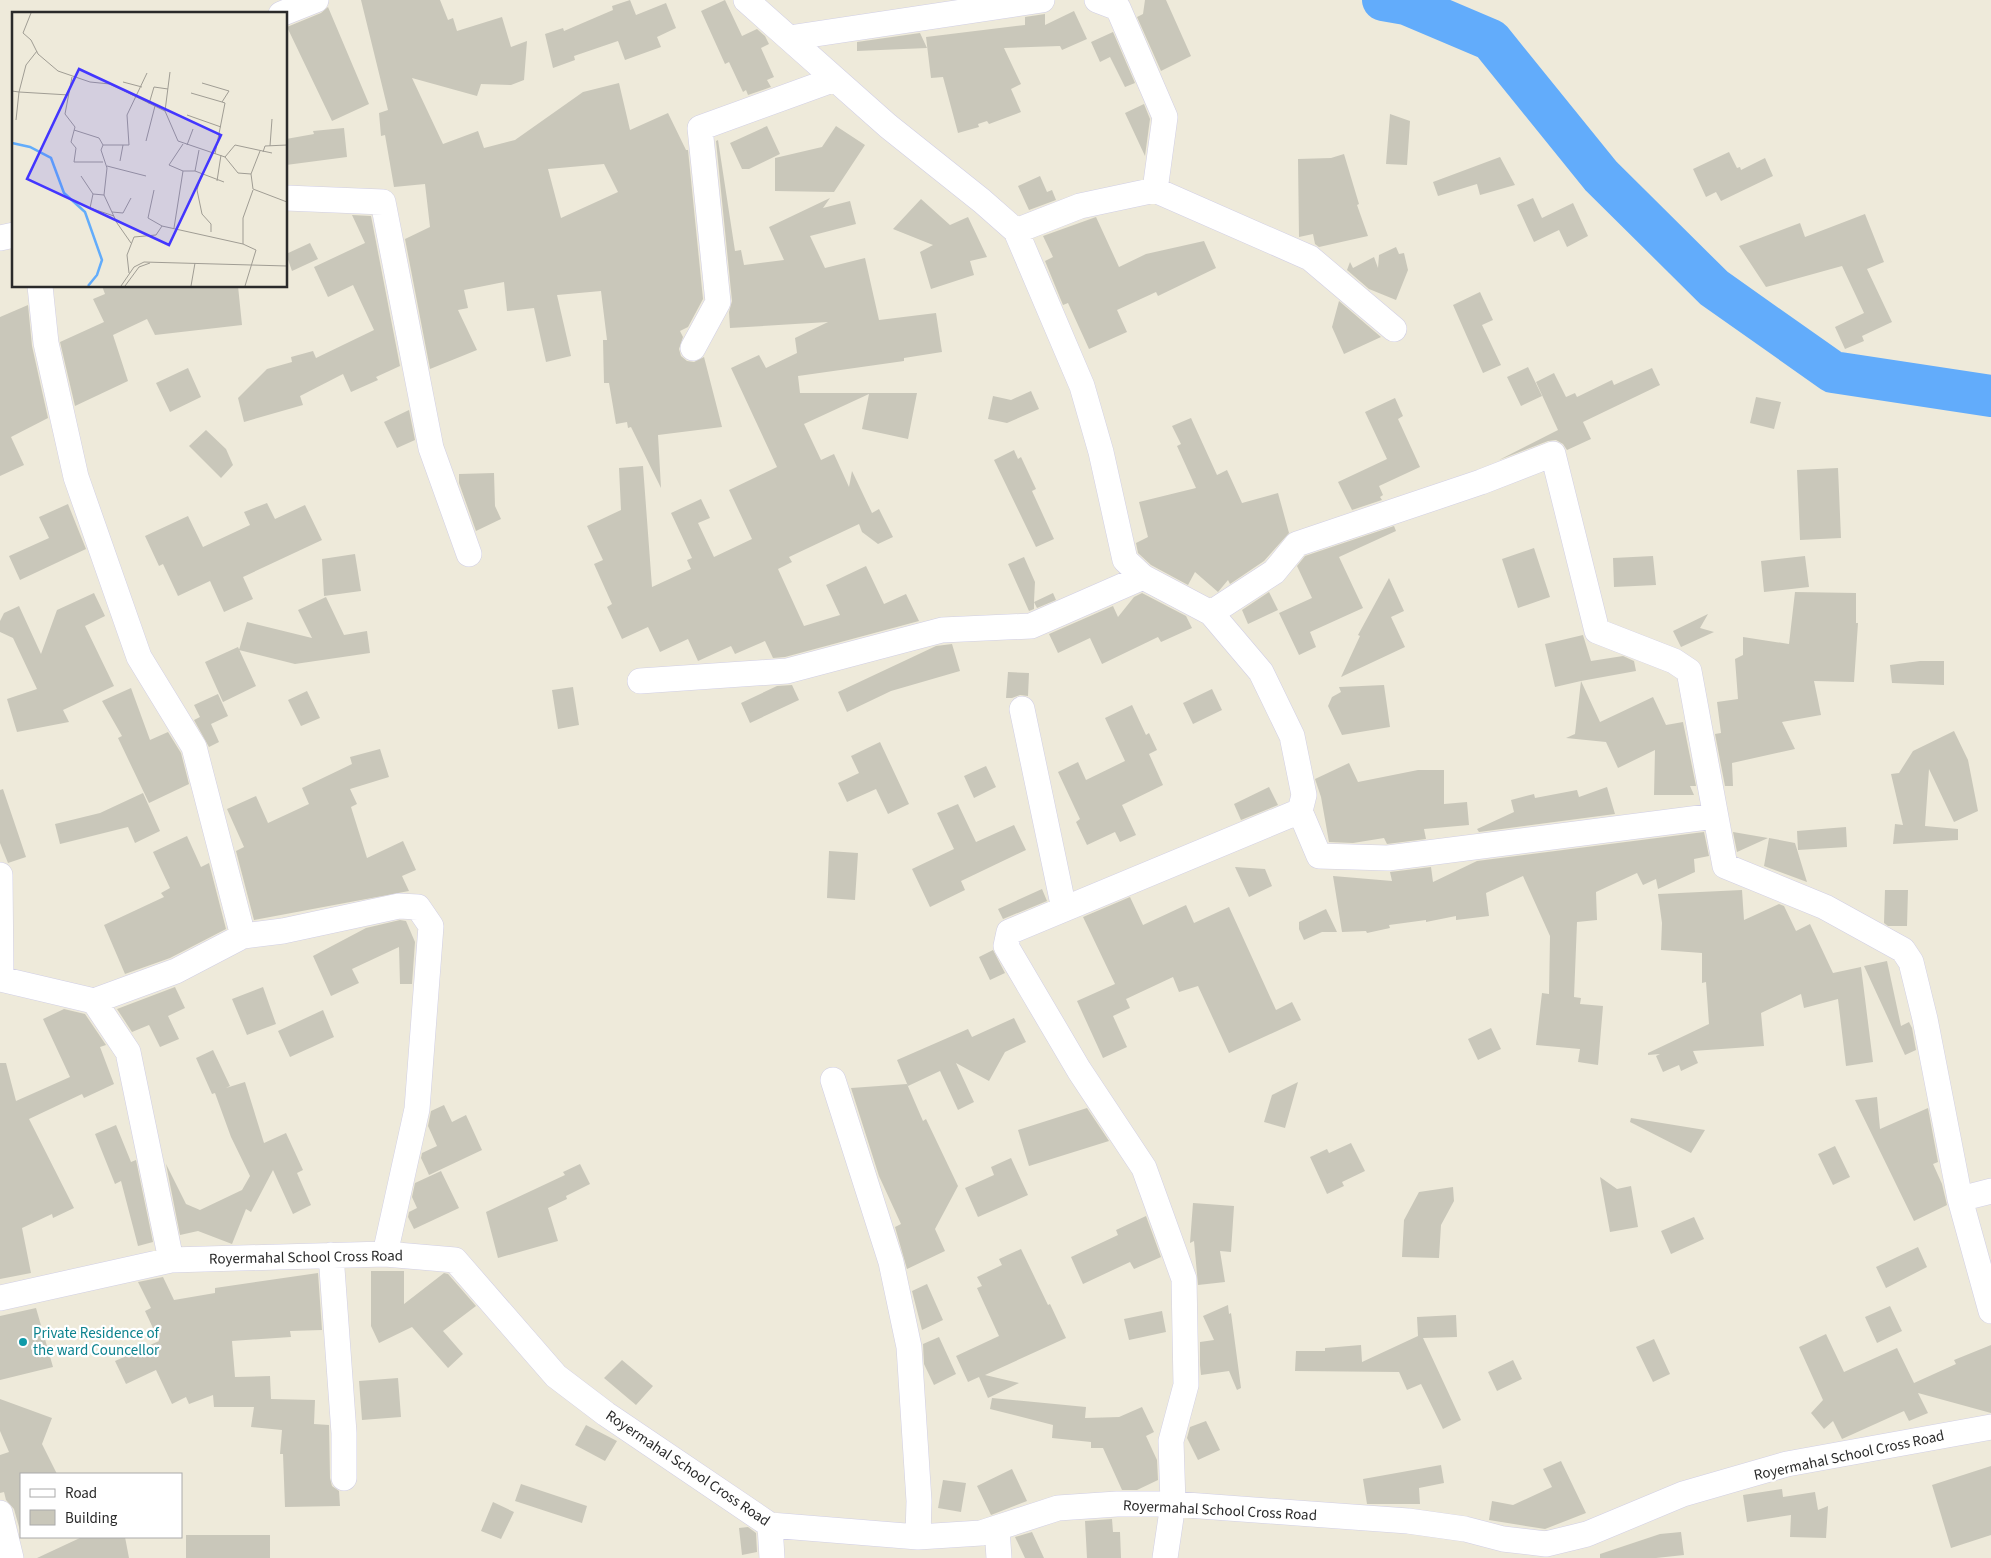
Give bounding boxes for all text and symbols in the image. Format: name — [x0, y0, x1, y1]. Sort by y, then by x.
inset map — [12, 12, 288, 288]
street label: Royermahal School Cross Road — [209, 1245, 403, 1270]
place label: Private Residence of the ward Councellor — [33, 1323, 160, 1361]
marker: Private Residence of the ward Councellor — [17, 1336, 29, 1348]
street label: Royermahal School Cross Road — [601, 1405, 774, 1531]
street label: Royermahal School Cross Road — [1752, 1425, 1946, 1486]
legend — [20, 1473, 182, 1538]
text: Road — [65, 1483, 97, 1504]
street label: Royermahal School Cross Road — [1122, 1495, 1317, 1526]
text: Building — [65, 1508, 118, 1529]

